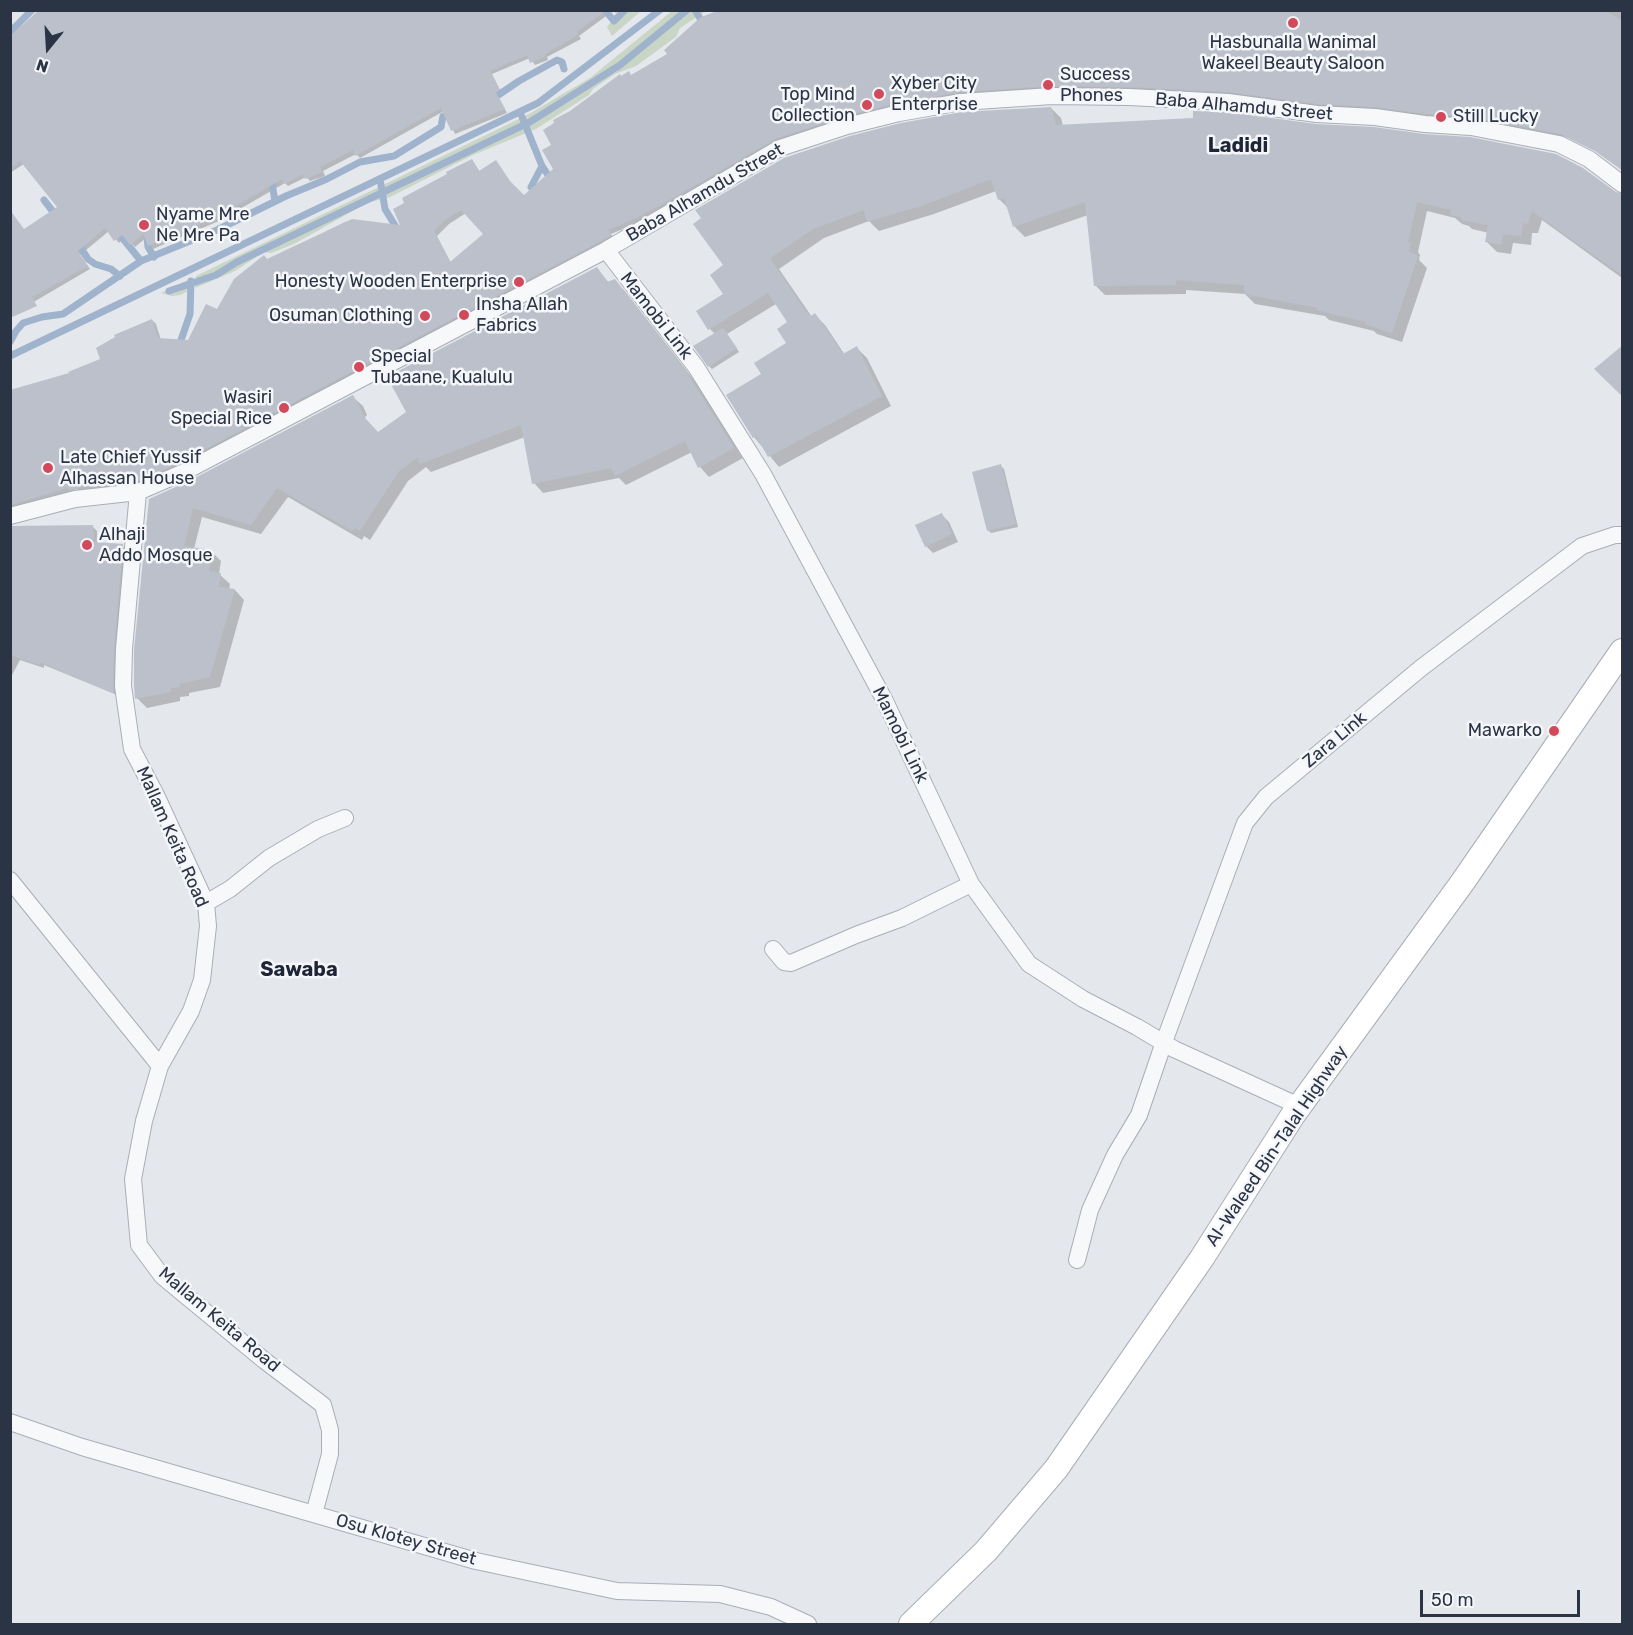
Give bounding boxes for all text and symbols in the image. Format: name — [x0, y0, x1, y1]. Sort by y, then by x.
marker: Hasbunalla Wanimal Wakeel Beauty Saloon — [1286, 16, 1300, 30]
north arrow — [18, 18, 78, 78]
place label: Hasbunalla Wanimal Wakeel Beauty Saloon — [1201, 32, 1385, 74]
text: N — [34, 55, 51, 76]
place label: Success Phones — [1060, 64, 1130, 106]
place label: Xyber City Enterprise — [891, 73, 978, 116]
marker: Success Phones — [1041, 78, 1055, 92]
place label: Top Mind Collection — [771, 84, 855, 127]
marker: Xyber City Enterprise — [872, 87, 886, 101]
street label: Baba Alhamdu Street — [1154, 88, 1334, 126]
marker: Top Mind Collection — [860, 98, 874, 112]
place label: Still Lucky — [1453, 106, 1539, 128]
marker: Still Lucky — [1434, 110, 1448, 124]
district label: Ladidi — [1208, 134, 1268, 158]
street label: Baba Alhamdu Street — [622, 139, 788, 247]
place label: Nyame Mre Ne Mre Pa — [156, 204, 250, 246]
marker: Nyame Mre Ne Mre Pa — [137, 218, 151, 232]
street label: Mamobi Link — [615, 268, 697, 364]
place label: Honesty Wooden Enterprise — [275, 271, 507, 293]
marker: Honesty Wooden Enterprise — [512, 275, 526, 289]
place label: Insha Allah Fabrics — [476, 294, 568, 336]
place label: Osuman Clothing — [269, 305, 413, 327]
marker: Insha Allah Fabrics — [457, 308, 471, 322]
marker: Osuman Clothing — [418, 309, 432, 323]
place label: Special Tubaane, Kualulu — [371, 346, 513, 388]
marker: Special Tubaane, Kualulu — [352, 360, 366, 374]
place label: Wasiri Special Rice — [171, 387, 272, 430]
marker: Wasiri Special Rice — [277, 401, 291, 415]
place label: Late Chief Yussif Alhassan House — [60, 447, 201, 490]
marker: Late Chief Yussif Alhassan House — [41, 461, 55, 475]
place label: Alhaji Addo Mosque — [99, 524, 213, 566]
marker: Alhaji Addo Mosque — [80, 538, 94, 552]
street label: Mamobi Link — [867, 683, 933, 787]
street label: Zara Link — [1299, 707, 1371, 773]
place label: Mawarko — [1468, 720, 1542, 742]
marker: Mawarko — [1547, 724, 1561, 738]
street label: Mallam Keita Road — [131, 763, 213, 911]
district label: Sawaba — [260, 958, 338, 982]
street label: Al-Waleed Bin-Talal Highway — [1202, 1041, 1352, 1251]
street label: Mallam Keita Road — [154, 1263, 284, 1377]
street label: Osu Klotey Street — [333, 1510, 479, 1570]
scale bar — [1423, 1578, 1584, 1616]
text: 50 m — [1431, 1589, 1474, 1611]

